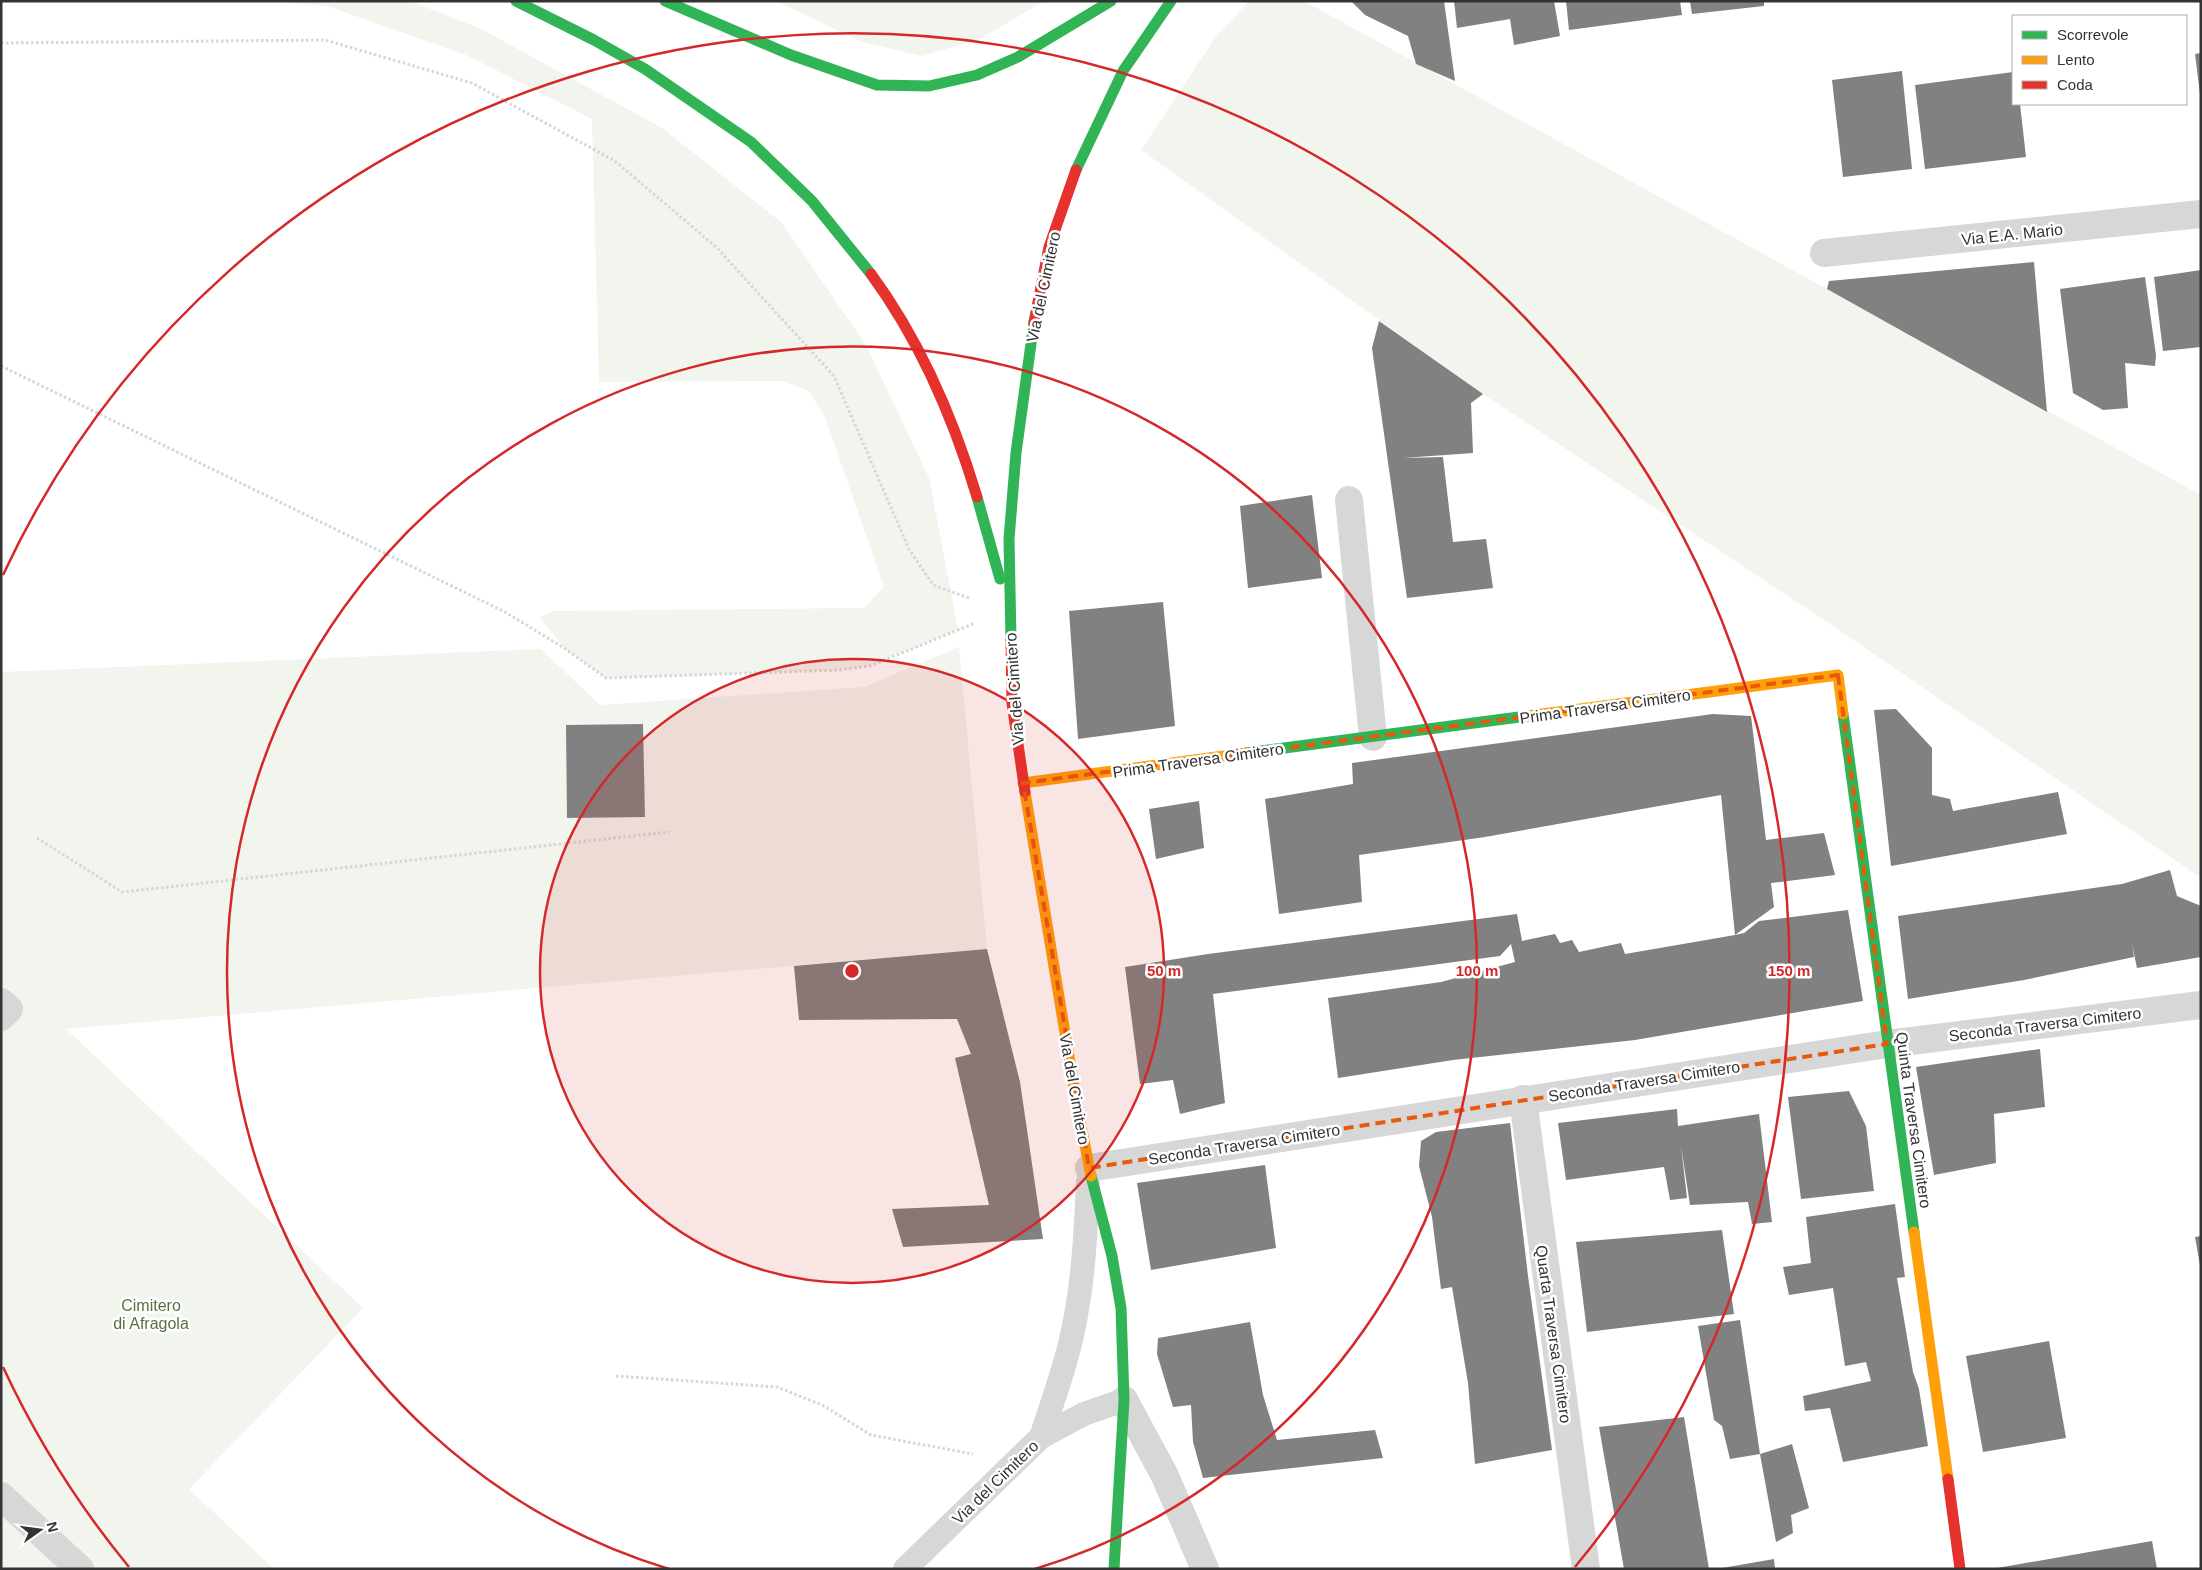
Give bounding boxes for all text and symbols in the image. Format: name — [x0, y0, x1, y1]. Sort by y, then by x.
legend — [2012, 15, 2187, 105]
text: Scorrevole — [2057, 26, 2129, 43]
text: Lento — [2057, 51, 2095, 68]
text: Coda — [2057, 76, 2094, 93]
street label: Via E.A. Mario — [1960, 221, 2064, 248]
street label: Via del Cimitero — [1023, 230, 1064, 344]
street label: Via del Cimitero — [1002, 632, 1027, 746]
street label: Prima Traversa Cimitero — [1518, 686, 1692, 727]
street label: Prima Traversa Cimitero — [1111, 740, 1285, 781]
centre of rings — [843, 962, 861, 980]
text: 50 m — [1147, 962, 1181, 979]
text: 100 m — [1456, 962, 1498, 979]
text: 150 m — [1768, 962, 1810, 979]
street label: Seconda Traversa Cimitero — [1948, 1004, 2142, 1045]
street label: Quinta Traversa Cimitero — [1893, 1031, 1934, 1209]
street label: Via del Cimitero — [1056, 1032, 1093, 1146]
street label: Seconda Traversa Cimitero — [1547, 1058, 1741, 1105]
street label: Seconda Traversa Cimitero — [1147, 1121, 1341, 1168]
street label: Quarta Traversa Cimitero — [1533, 1244, 1574, 1424]
park label: Cimitero di Afragola — [113, 1297, 189, 1332]
street label: Via del Cimitero — [949, 1437, 1042, 1528]
north arrow — [15, 1505, 65, 1555]
text: N — [44, 1520, 62, 1534]

